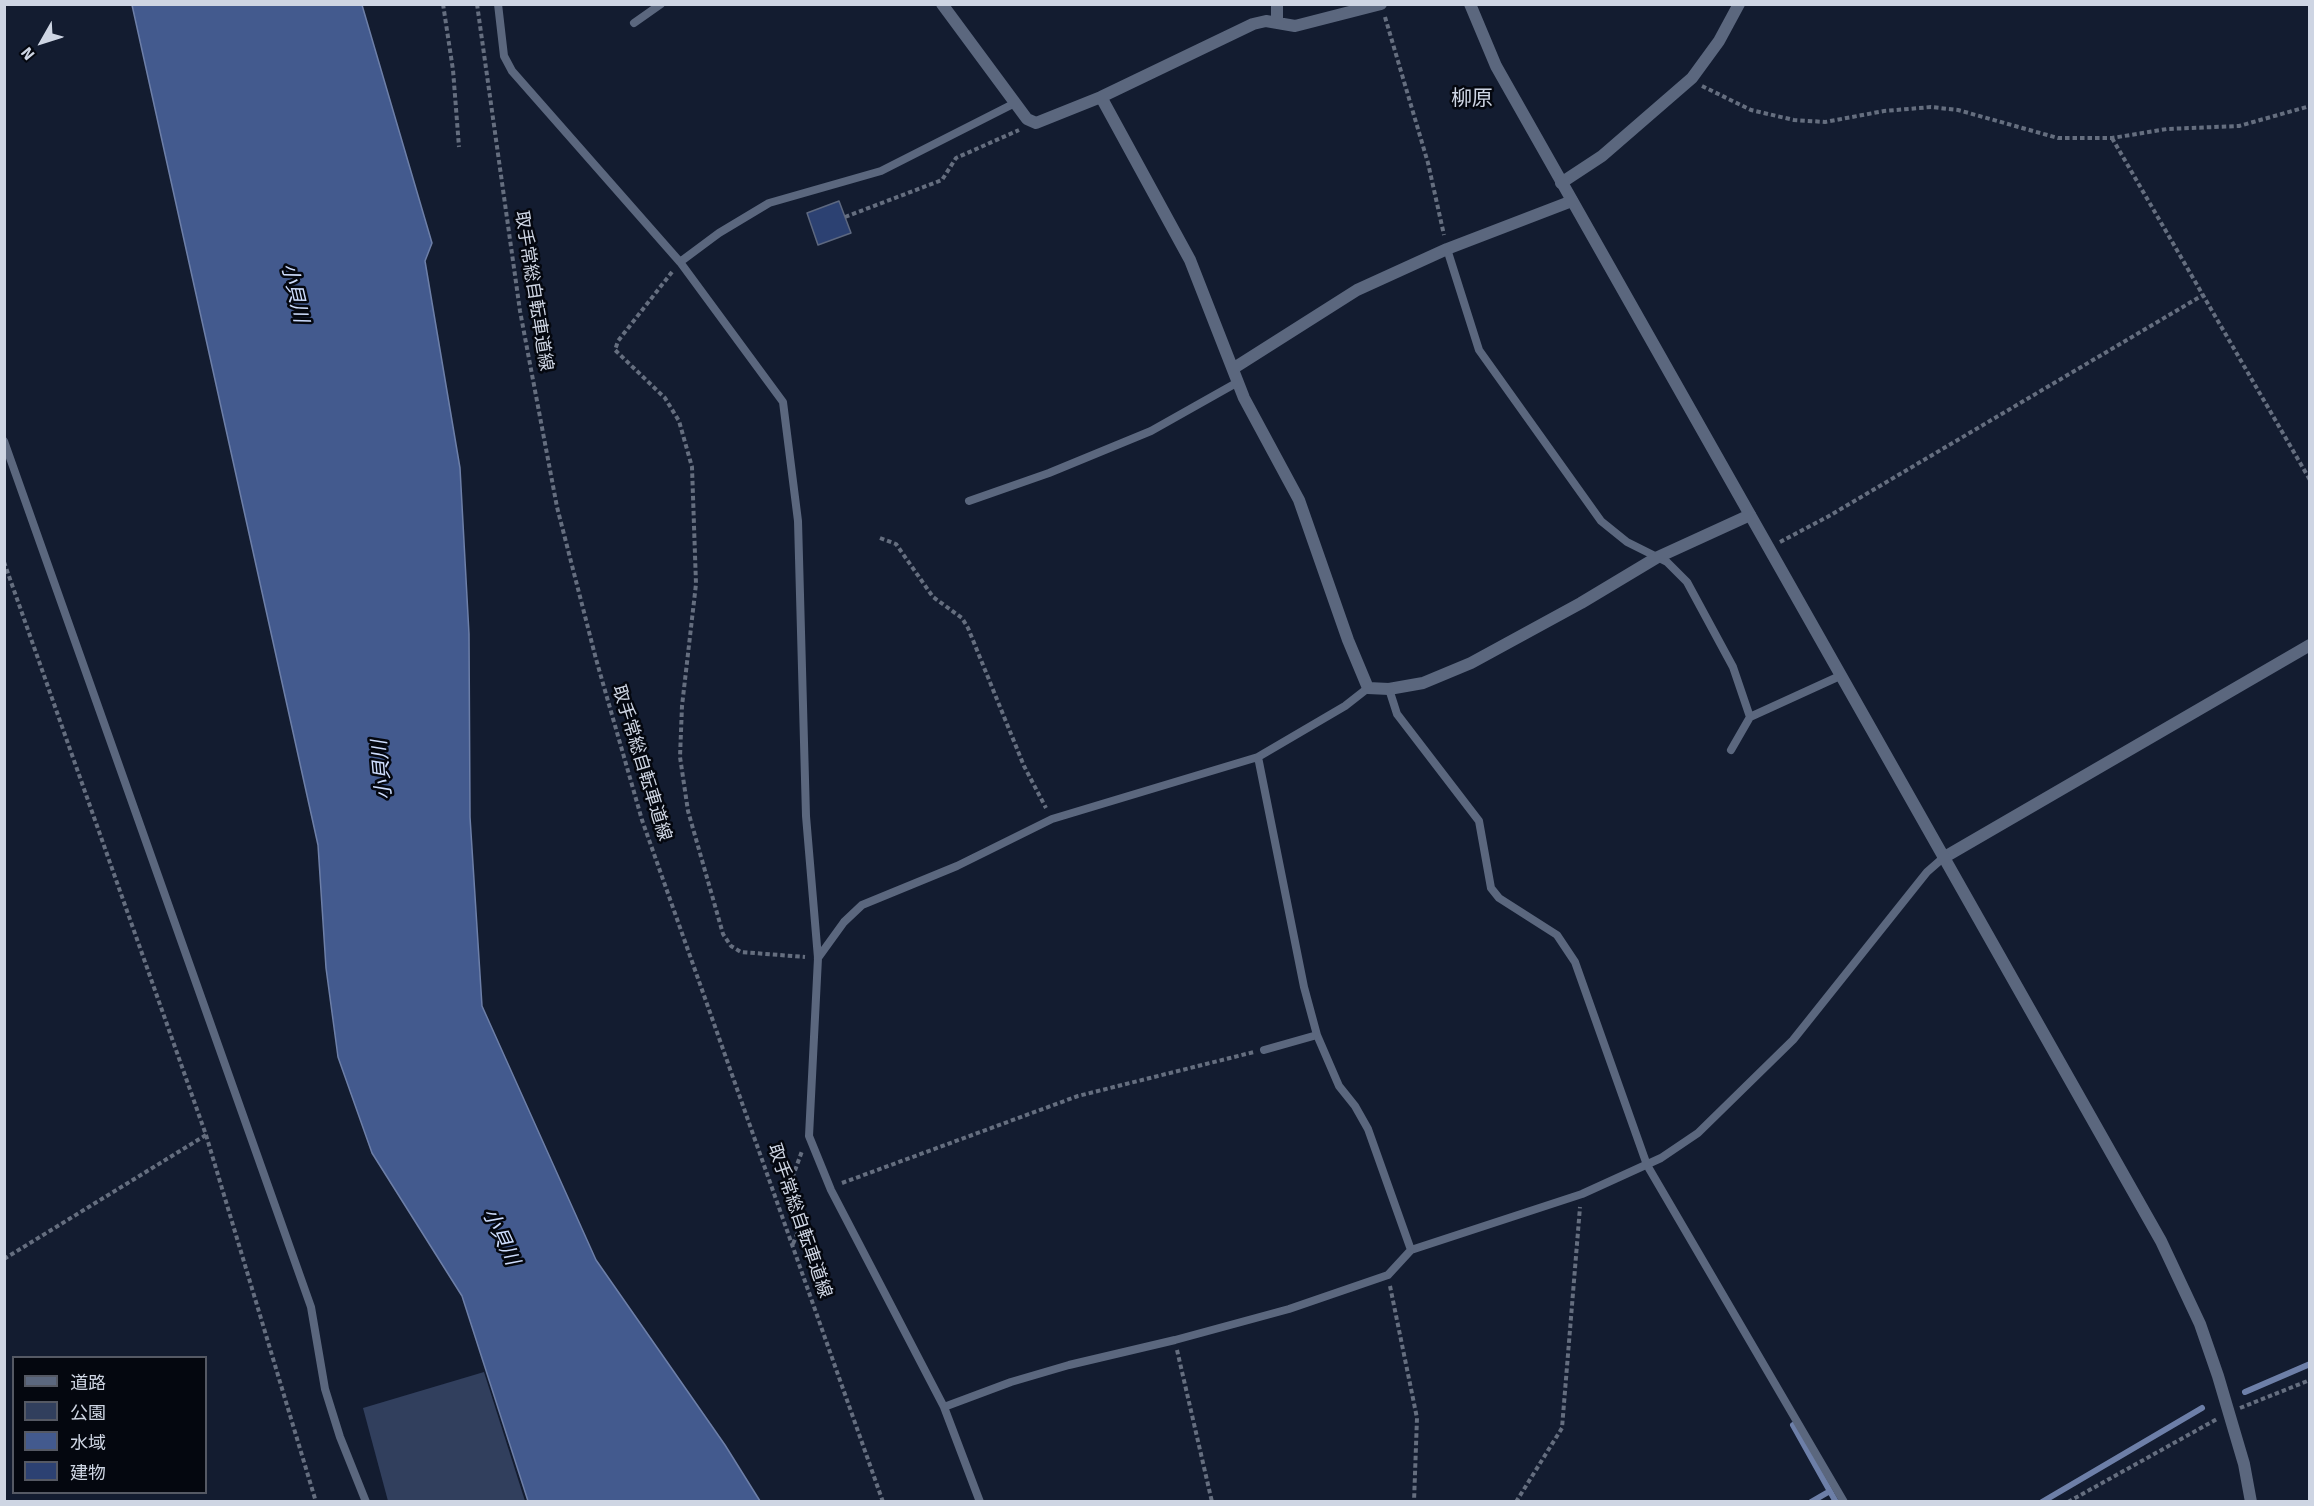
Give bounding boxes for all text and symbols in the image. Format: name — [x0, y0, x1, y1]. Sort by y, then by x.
north arrow — [12, 12, 72, 72]
text: N — [17, 43, 39, 64]
district label: 柳原 — [1451, 86, 1493, 112]
street label: 取手常総自転車道線 — [510, 209, 556, 373]
water label: 小貝川 — [276, 261, 312, 325]
street label: 取手常総自転車道線 — [607, 682, 675, 844]
water label: 小貝川 — [368, 739, 398, 801]
street label: 取手常総自転車道線 — [762, 1141, 836, 1301]
water label: 小貝川 — [476, 1205, 524, 1269]
legend — [12, 1356, 207, 1494]
text: 道路 — [70, 1372, 106, 1394]
text: 公園 — [70, 1402, 106, 1424]
text: 水域 — [70, 1432, 106, 1454]
text: 建物 — [70, 1462, 106, 1484]

